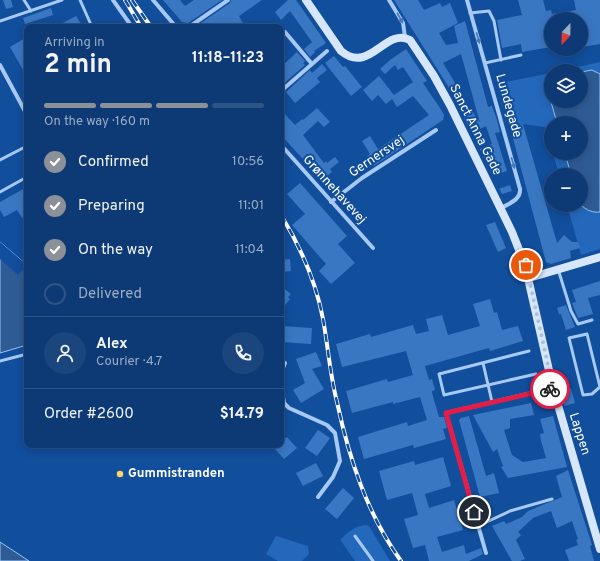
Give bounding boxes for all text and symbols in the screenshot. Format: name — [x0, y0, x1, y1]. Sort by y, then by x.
one-way arrow — [396, 12, 403, 24]
north arrow — [544, 12, 588, 56]
map controls — [544, 12, 588, 212]
one-way arrow — [475, 31, 481, 44]
text: Arriving in — [44, 35, 105, 51]
text: 2 min — [44, 49, 112, 82]
text: 11:18–11:23 — [192, 49, 264, 68]
button: layers — [544, 64, 588, 108]
street label: Lundegade — [491, 72, 525, 140]
street label: Sanct Anna Gade — [445, 82, 505, 178]
text: On the way · 160 m — [44, 114, 150, 130]
button: + — [544, 116, 588, 160]
street label: Gernersvej — [346, 133, 408, 181]
icon: check — [44, 151, 66, 173]
street label: Grønnehavevej — [299, 152, 369, 228]
text: Confirmed — [78, 153, 149, 172]
text: 10:56 — [232, 154, 264, 170]
one-way arrow — [510, 157, 516, 169]
button: − — [544, 168, 588, 212]
icon: check — [44, 195, 66, 217]
text: Preparing — [78, 197, 145, 216]
text: 11:01 — [238, 198, 264, 214]
icon: check — [44, 239, 66, 261]
text: On the way — [78, 241, 153, 260]
text: 11:04 — [235, 242, 264, 258]
pin — [509, 248, 543, 282]
icon: bag — [515, 254, 537, 276]
text: Delivered — [78, 285, 142, 304]
button: person — [44, 332, 86, 374]
button: phone — [222, 332, 264, 374]
text: Alex — [96, 335, 128, 354]
text: Courier · 4.7 — [96, 354, 162, 370]
courier — [530, 369, 570, 409]
icon: bike — [539, 378, 561, 400]
text: Order #2600 — [44, 405, 134, 424]
text: $14.79 — [220, 405, 264, 424]
street label: Lappen — [565, 411, 593, 457]
place label: Gummistranden — [128, 466, 225, 482]
marker: Gummistranden — [115, 469, 125, 479]
pin — [457, 495, 491, 529]
icon: home — [463, 501, 485, 523]

